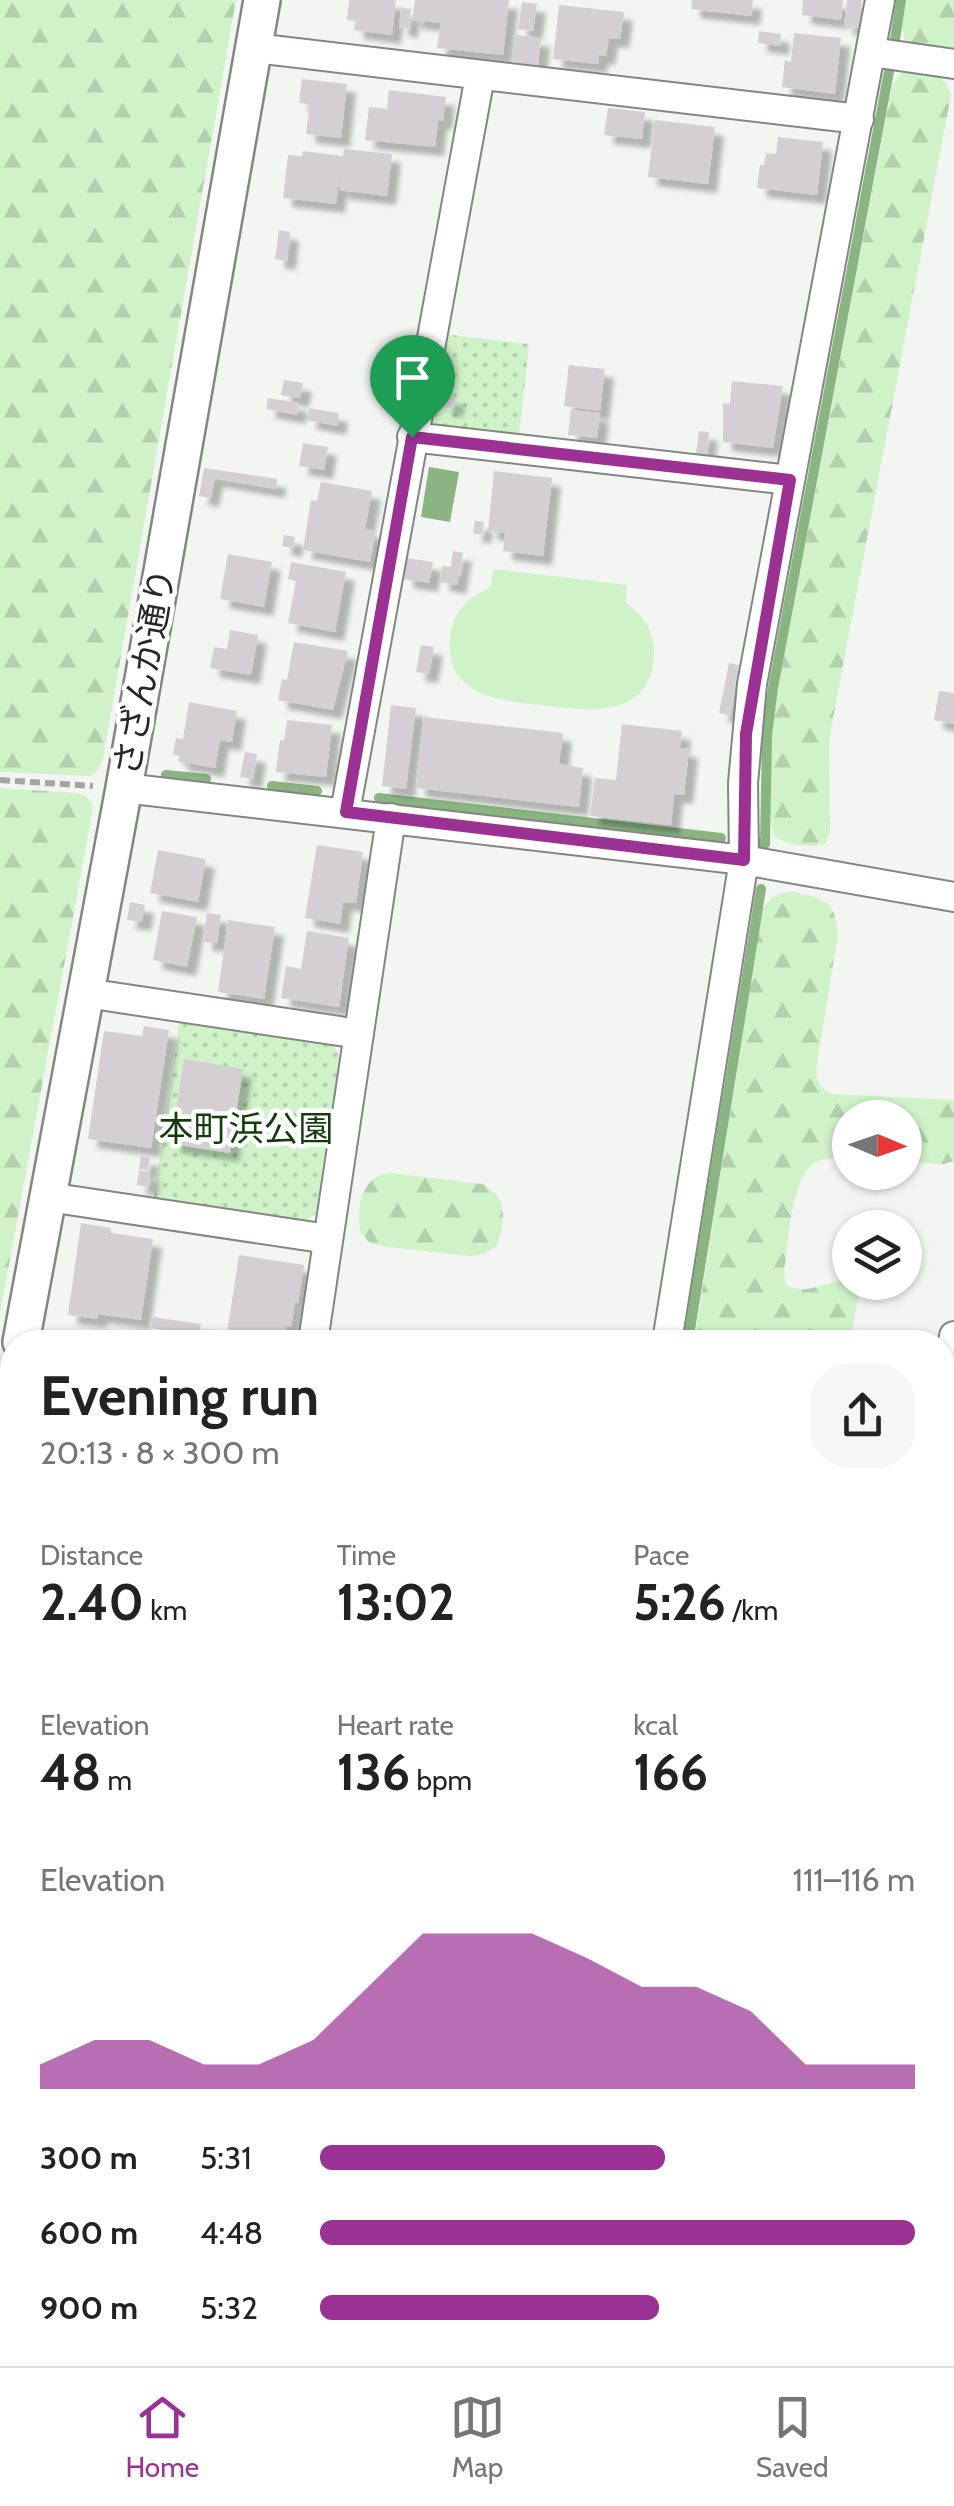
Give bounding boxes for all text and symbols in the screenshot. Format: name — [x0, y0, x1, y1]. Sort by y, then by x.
pin — [370, 335, 455, 438]
icon: arrive — [385, 350, 440, 405]
street label: さざんか通り — [105, 565, 183, 779]
north arrow — [832, 1100, 922, 1190]
map controls — [832, 1100, 922, 1300]
park label: 本町浜公園 — [158, 1107, 334, 1150]
button: layers — [832, 1210, 922, 1300]
text: Evening run — [40, 1362, 319, 1429]
button: share — [810, 1363, 915, 1468]
text: 20:13 · 8 × 300 m — [40, 1433, 280, 1472]
text: Distance — [40, 1538, 143, 1572]
text: Time — [337, 1538, 396, 1572]
text: Pace — [633, 1538, 689, 1572]
text: 2.40 — [40, 1572, 144, 1633]
text: 13:02 — [337, 1572, 455, 1633]
text: 5:26 — [633, 1572, 726, 1633]
text: km — [144, 1593, 187, 1627]
text: /km — [726, 1593, 778, 1627]
text: Elevation — [40, 1708, 149, 1742]
text: Heart rate — [337, 1708, 454, 1742]
text: kcal — [633, 1708, 678, 1742]
text: 48 — [40, 1742, 101, 1803]
text: 136 — [337, 1742, 410, 1803]
text: 166 — [633, 1742, 708, 1803]
text: m — [101, 1763, 132, 1797]
text: bpm — [410, 1763, 472, 1797]
text: Elevation — [40, 1860, 165, 1899]
text: 111–116 m — [792, 1860, 915, 1899]
text: 300 m — [40, 2138, 137, 2177]
text: 5:31 — [200, 2138, 252, 2177]
text: 600 m — [40, 2213, 138, 2252]
text: 4:48 — [200, 2213, 263, 2252]
text: 900 m — [40, 2288, 138, 2327]
text: 5:32 — [200, 2288, 258, 2327]
tab: Home — [125, 2390, 199, 2484]
tab: Map — [450, 2390, 505, 2484]
tab: Saved — [756, 2390, 829, 2484]

